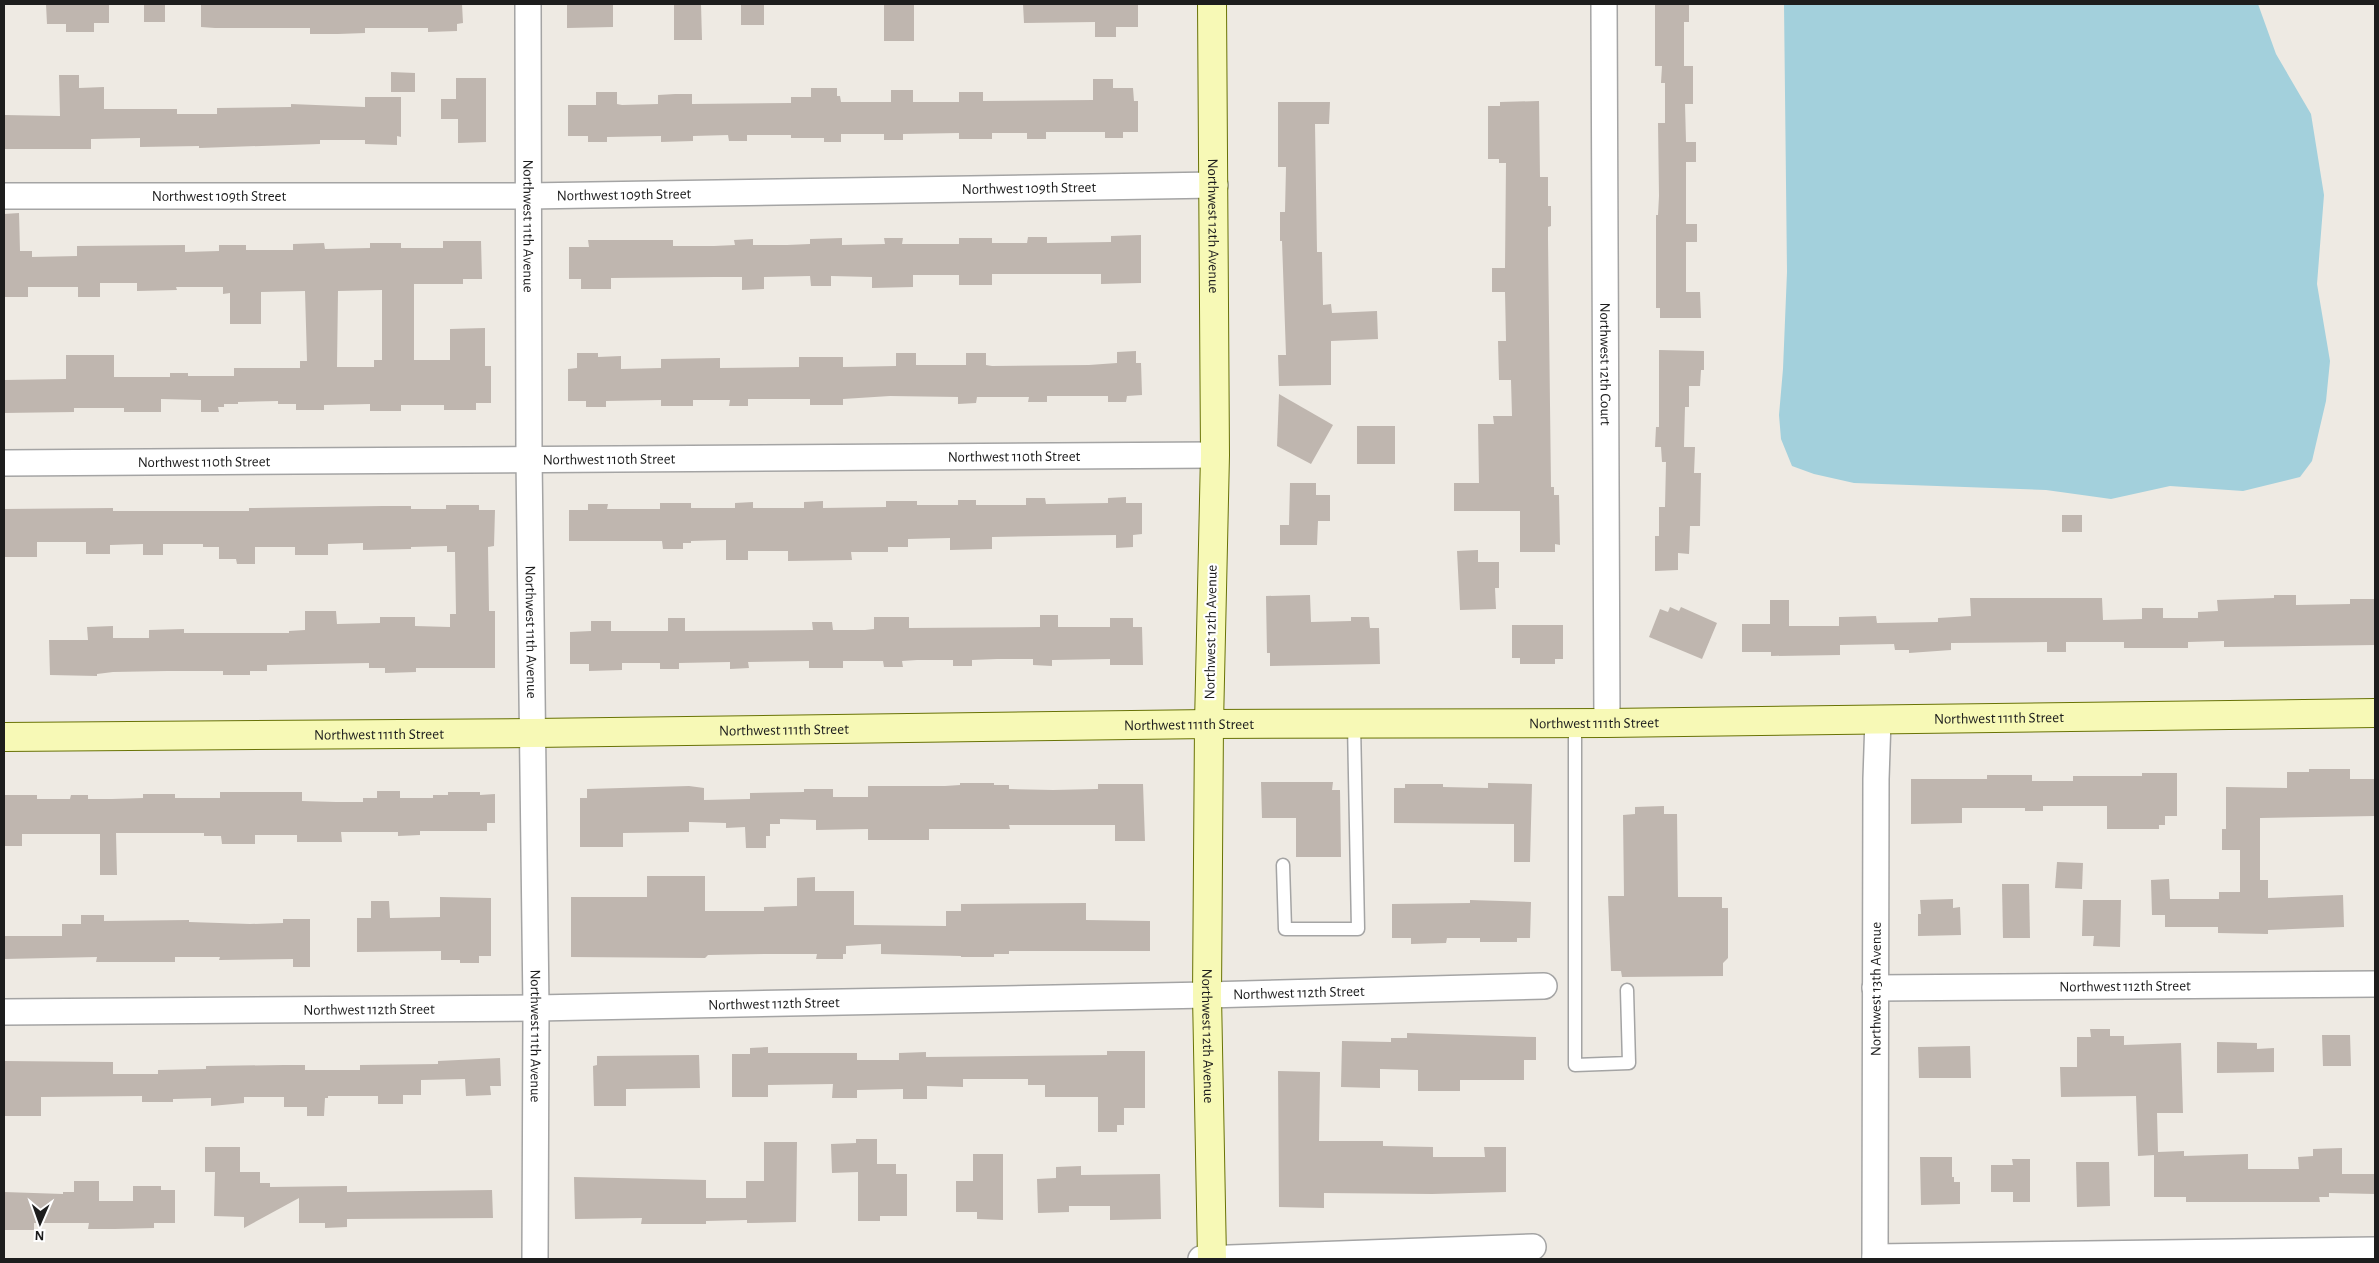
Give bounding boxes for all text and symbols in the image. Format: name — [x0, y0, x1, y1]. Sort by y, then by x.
street label: Northwest 11th Avenue — [521, 159, 536, 293]
street label: Northwest 12th Avenue — [1206, 159, 1221, 294]
street label: Northwest 109th Street — [962, 179, 1097, 197]
street label: Northwest 109th Street — [557, 186, 692, 203]
street label: Northwest 109th Street — [152, 189, 287, 204]
street label: Northwest 12th Court — [1598, 302, 1613, 426]
street label: Northwest 110th Street — [948, 448, 1081, 464]
street label: Northwest 110th Street — [543, 451, 676, 467]
street label: Northwest 110th Street — [138, 454, 271, 470]
street label: Northwest 12th Avenue — [1202, 564, 1220, 699]
street label: Northwest 11th Avenue — [523, 565, 540, 699]
street label: Northwest 111th Street — [1934, 710, 2064, 726]
street label: Northwest 111th Street — [1529, 715, 1659, 731]
street label: Northwest 111th Street — [1124, 716, 1254, 733]
street label: Northwest 111th Street — [719, 721, 849, 738]
street label: Northwest 111th Street — [314, 726, 444, 742]
street label: Northwest 13th Avenue — [1868, 922, 1883, 1056]
street label: Northwest 12th Avenue — [1199, 968, 1217, 1104]
street label: Northwest 11th Avenue — [528, 969, 544, 1103]
street label: Northwest 112th Street — [2059, 978, 2191, 994]
street label: Northwest 112th Street — [1233, 983, 1365, 1002]
street label: Northwest 112th Street — [708, 995, 840, 1012]
street label: Northwest 112th Street — [303, 1001, 435, 1017]
north arrow — [15, 1198, 65, 1248]
text: N — [34, 1228, 45, 1242]

